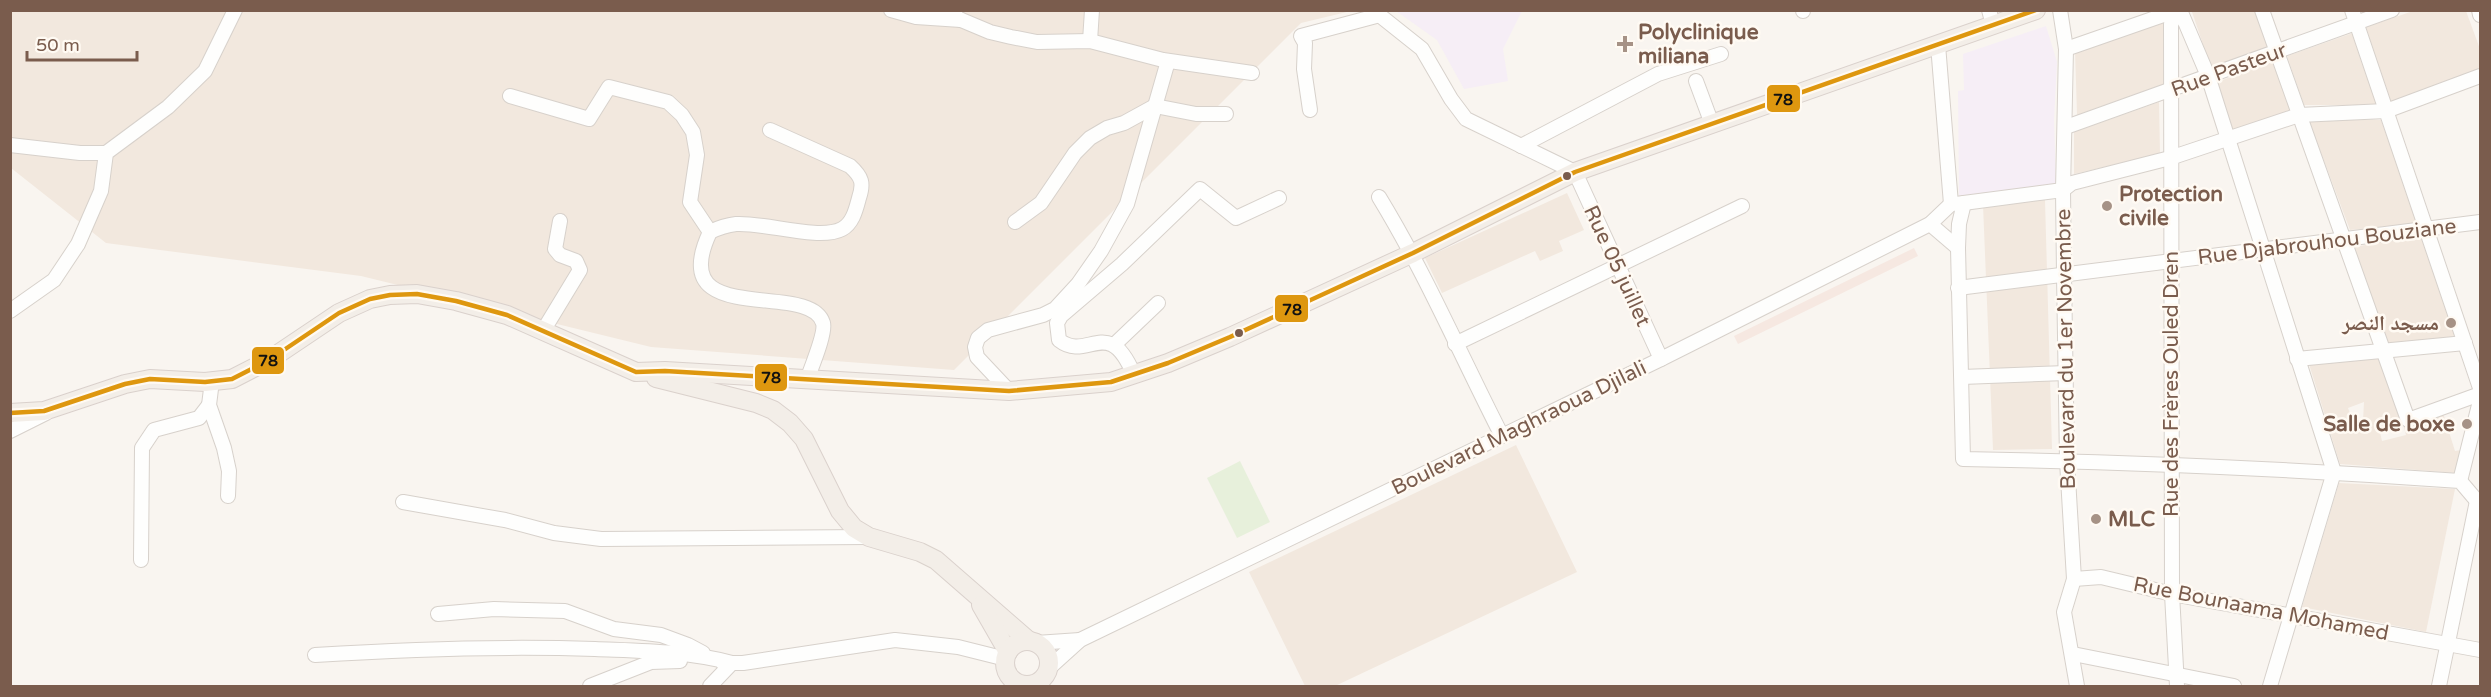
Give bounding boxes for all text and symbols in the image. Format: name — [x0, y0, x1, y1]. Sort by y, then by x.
place label: Polyclinique miliana — [1638, 20, 1759, 69]
scale bar — [27, 24, 136, 62]
text: 50 m — [36, 34, 80, 56]
marker: Polyclinique miliana — [1616, 35, 1634, 53]
street label: Rue Pasteur — [2168, 38, 2290, 102]
line badge: 78 — [1766, 84, 1801, 113]
text: 78 — [1773, 90, 1793, 110]
unlabelled marker — [1561, 170, 1573, 182]
place label: Protection civile — [2119, 182, 2223, 231]
marker: Protection civile — [2100, 199, 2114, 213]
street label: Rue 05 juillet — [1578, 202, 1656, 330]
street label: Boulevard du 1er Novembre — [2051, 208, 2081, 489]
street label: Rue Djabrouhou Bouziane — [2196, 214, 2458, 270]
street label: Rue des Frères Ouled Dren — [2159, 251, 2184, 517]
line badge: 78 — [1274, 294, 1309, 323]
text: 78 — [1282, 300, 1302, 320]
place label: مسجد النصر — [2341, 311, 2439, 336]
marker: مسجد النصر — [2444, 316, 2458, 330]
unlabelled marker — [1233, 327, 1245, 339]
line badge: 78 — [251, 346, 285, 375]
text: 78 — [258, 351, 278, 371]
street label: Boulevard Maghraoua Djilali — [1387, 355, 1651, 501]
line badge: 78 — [754, 363, 788, 392]
text: 78 — [761, 368, 781, 388]
place label: Salle de boxe — [2323, 412, 2455, 437]
marker: Salle de boxe — [2460, 417, 2474, 431]
place label: MLC — [2108, 507, 2155, 532]
marker: MLC — [2089, 512, 2103, 526]
street label: Rue Bounaama Mohamed — [2131, 572, 2391, 646]

